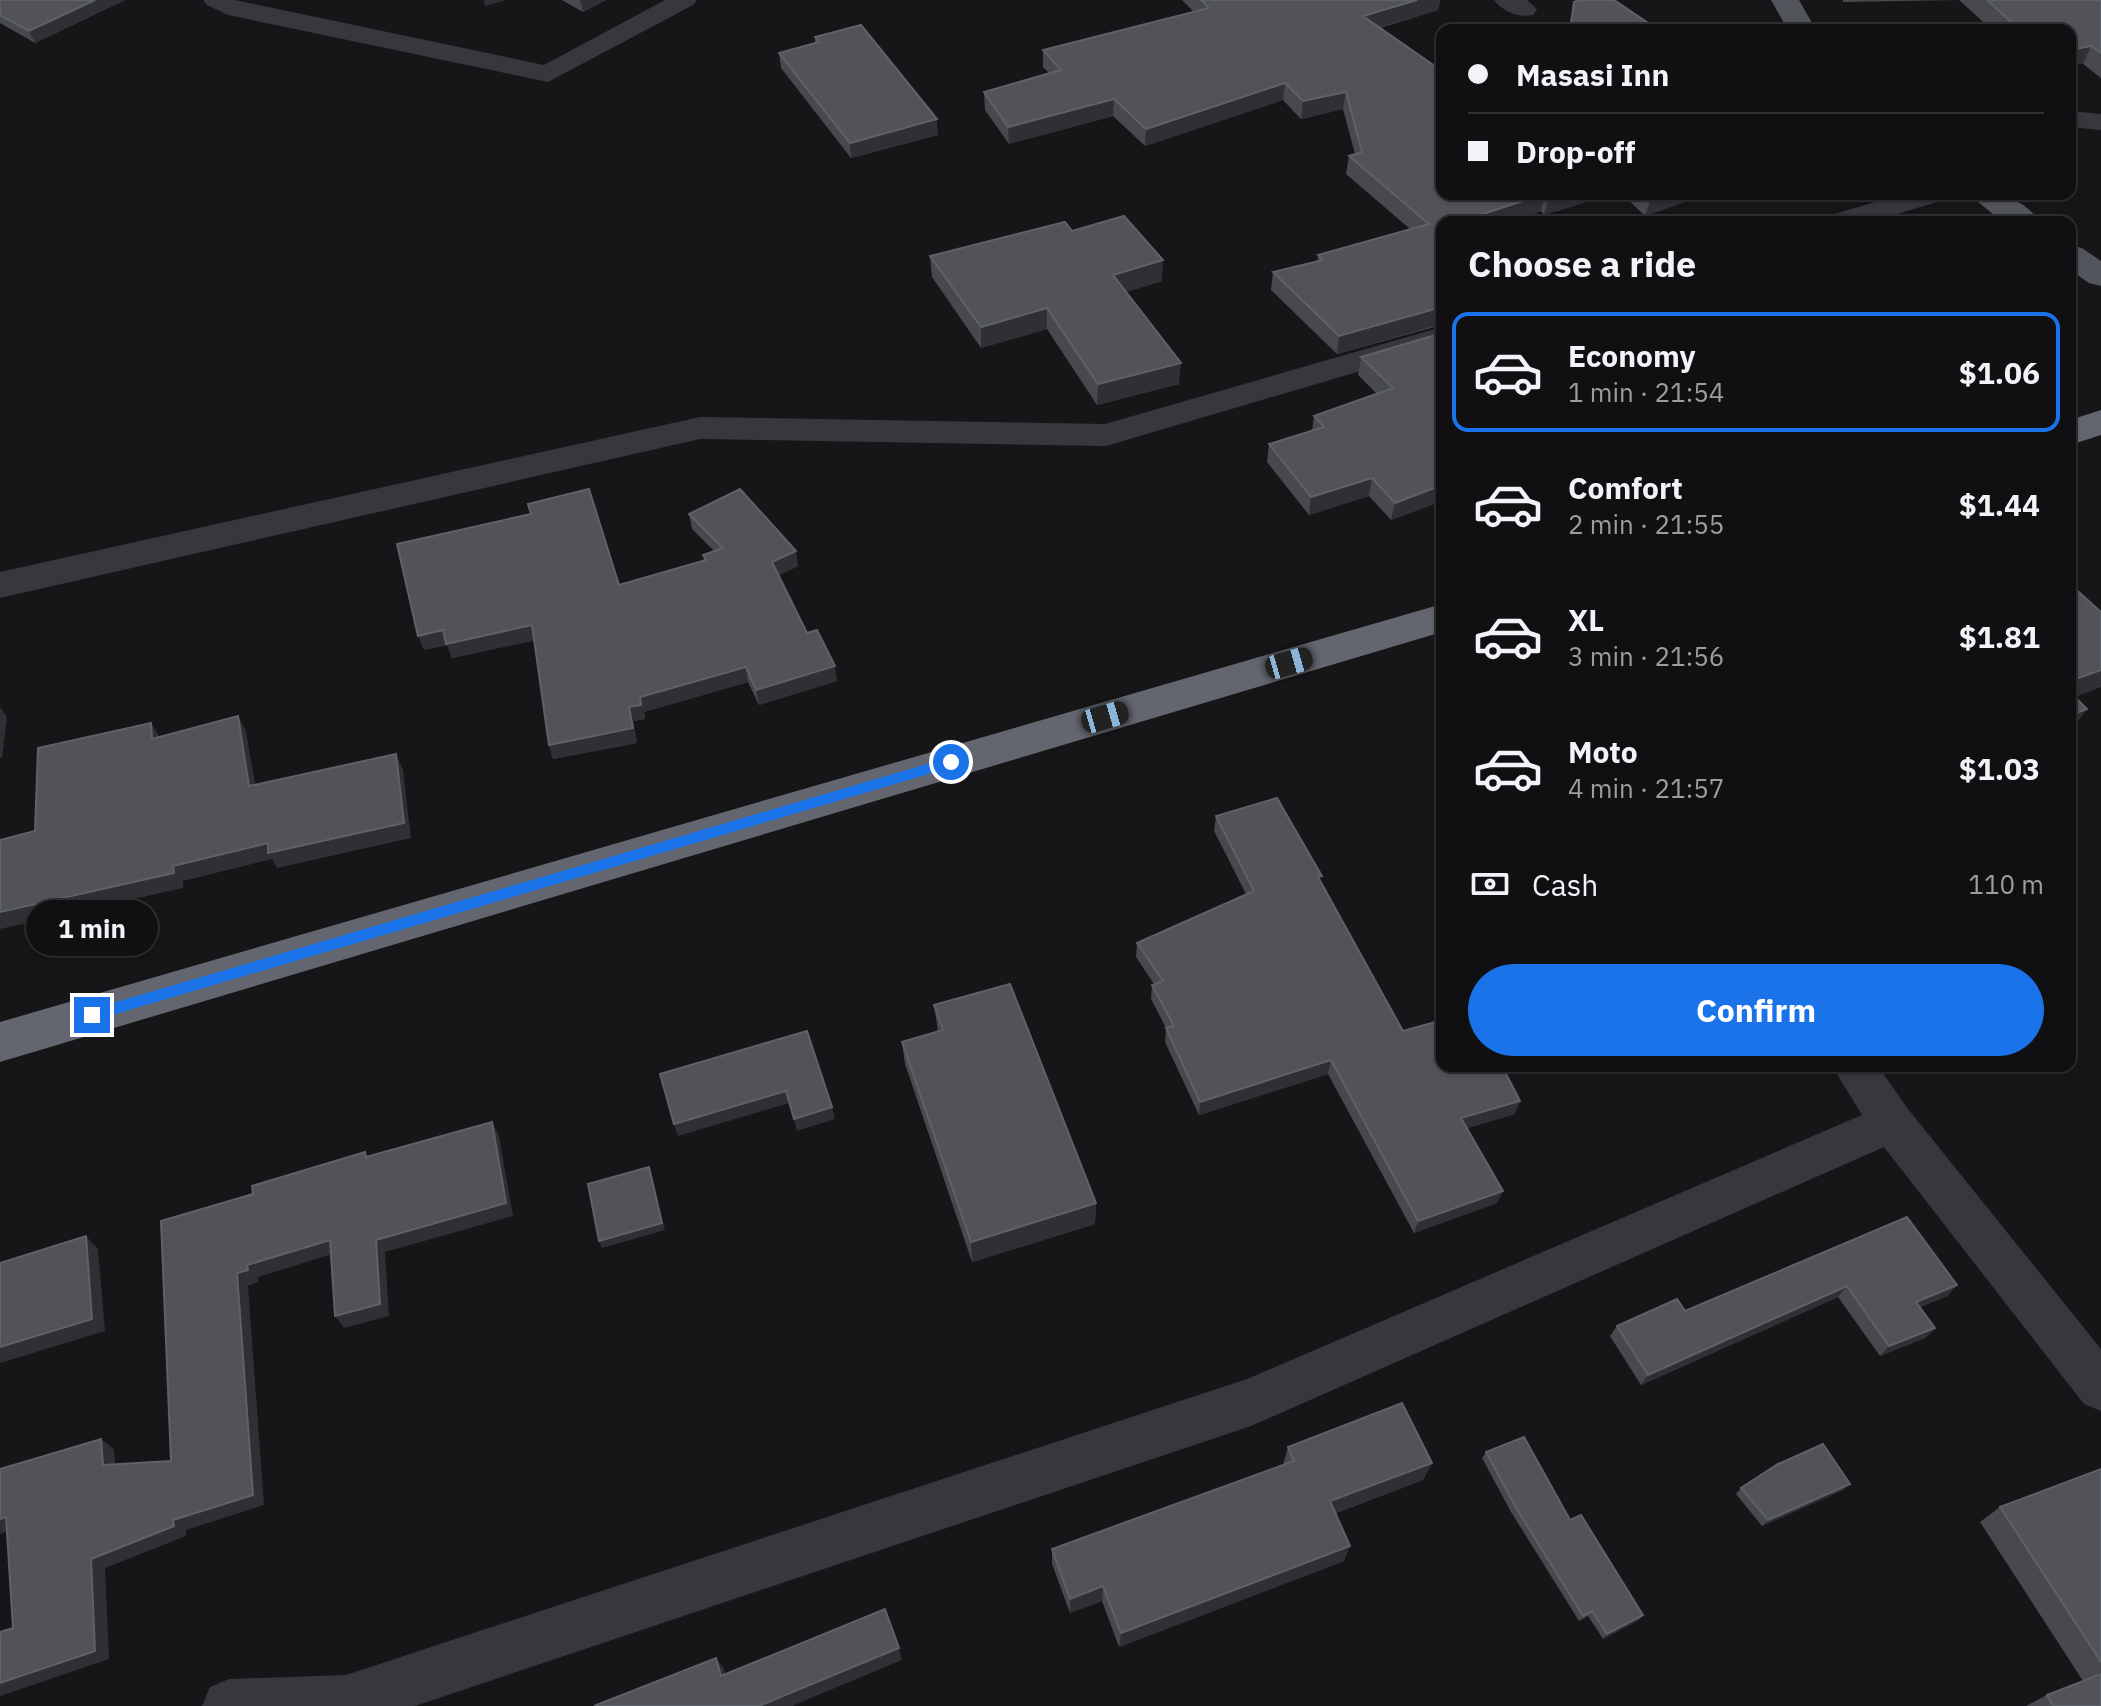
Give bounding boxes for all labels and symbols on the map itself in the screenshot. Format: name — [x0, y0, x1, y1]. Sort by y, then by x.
car — [1263, 645, 1315, 681]
car — [1079, 699, 1131, 735]
route start — [933, 744, 969, 780]
callout: 1 min — [26, 899, 158, 955]
route end — [74, 997, 110, 1033]

